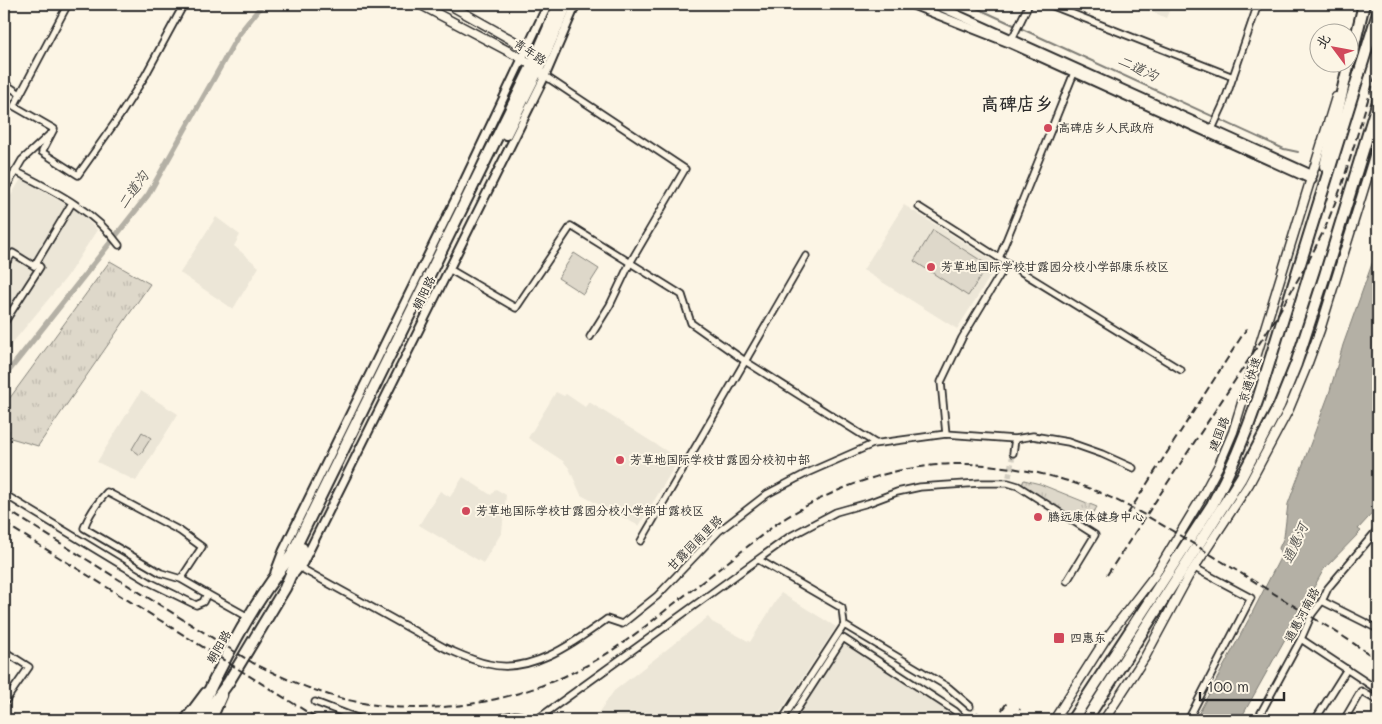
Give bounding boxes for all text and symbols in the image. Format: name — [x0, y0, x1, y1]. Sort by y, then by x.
north arrow — [1310, 22, 1360, 72]
text: 北 — [1311, 30, 1334, 52]
street label: 青年路 — [511, 34, 550, 68]
water label: 二道沟 — [1115, 50, 1163, 86]
district label: 高碑店乡 — [981, 91, 1053, 115]
place label: 高碑店乡人民政府 — [1058, 119, 1154, 135]
marker: 高碑店乡人民政府 — [1042, 122, 1054, 134]
water label: 二道沟 — [113, 165, 154, 212]
place label: 芳草地国际学校甘露园分校小学部康乐校区 — [941, 258, 1169, 274]
marker: 芳草地国际学校甘露园分校小学部康乐校区 — [925, 261, 937, 273]
street label: 朝阳路 — [408, 273, 438, 312]
street label: 京通快速 — [1234, 354, 1264, 405]
street label: 建国路 — [1204, 414, 1232, 453]
place label: 芳草地国际学校甘露园分校初中部 — [630, 451, 810, 467]
marker: 芳草地国际学校甘露园分校初中部 — [614, 454, 626, 466]
place label: 芳草地国际学校甘露园分校小学部甘露校区 — [476, 502, 704, 518]
marker: 芳草地国际学校甘露园分校小学部甘露校区 — [460, 505, 472, 517]
place label: 腾远康体健身中心 — [1048, 508, 1144, 524]
street label: 甘露园南里路 — [663, 511, 725, 573]
marker: 腾远康体健身中心 — [1032, 511, 1044, 523]
water label: 通惠河 — [1277, 518, 1313, 566]
street label: 通惠河南路 — [1280, 584, 1322, 645]
street label: 朝阳路 — [202, 627, 234, 666]
place label: 四惠东 — [1070, 629, 1106, 645]
marker: 四惠东 — [1052, 631, 1066, 645]
scale bar — [1200, 669, 1283, 701]
text: 100 m — [1207, 676, 1249, 696]

